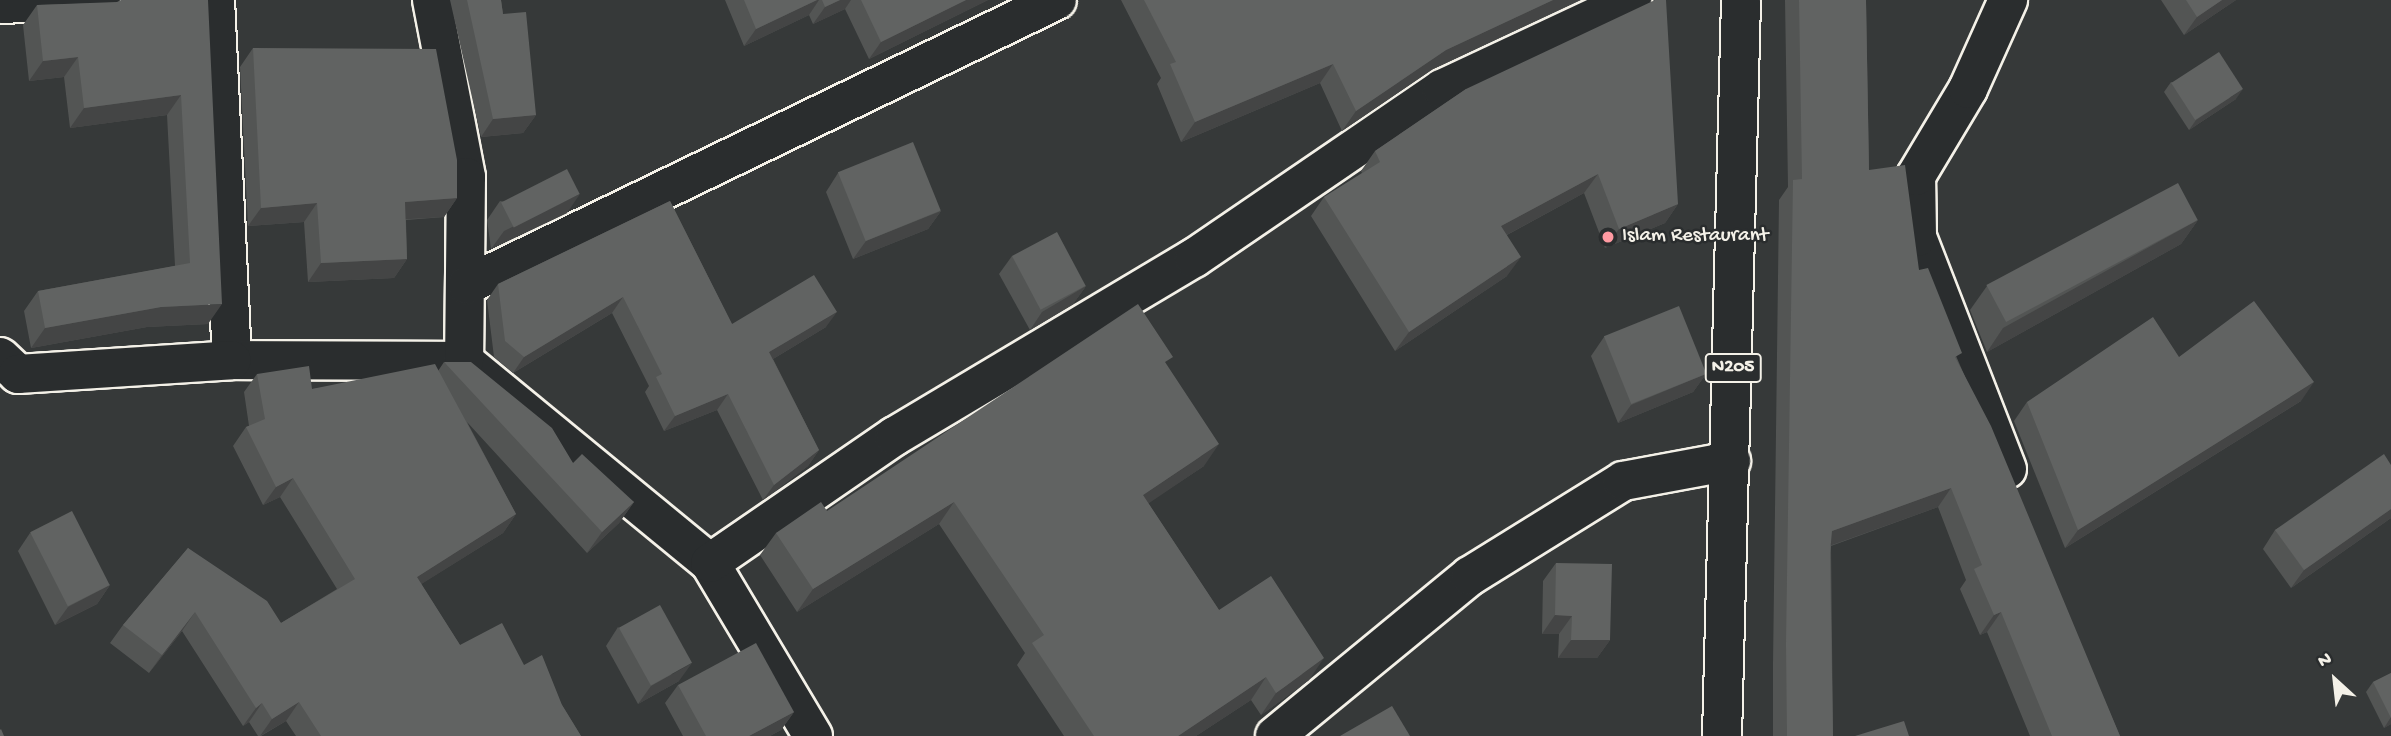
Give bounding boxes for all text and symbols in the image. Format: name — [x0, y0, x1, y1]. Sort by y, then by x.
place label: Islam Restaurant — [1622, 224, 1768, 250]
marker: Islam Restaurant — [1600, 229, 1616, 245]
road number: N205 — [1703, 352, 1763, 384]
north arrow — [2300, 645, 2370, 715]
text: N — [2314, 648, 2336, 674]

